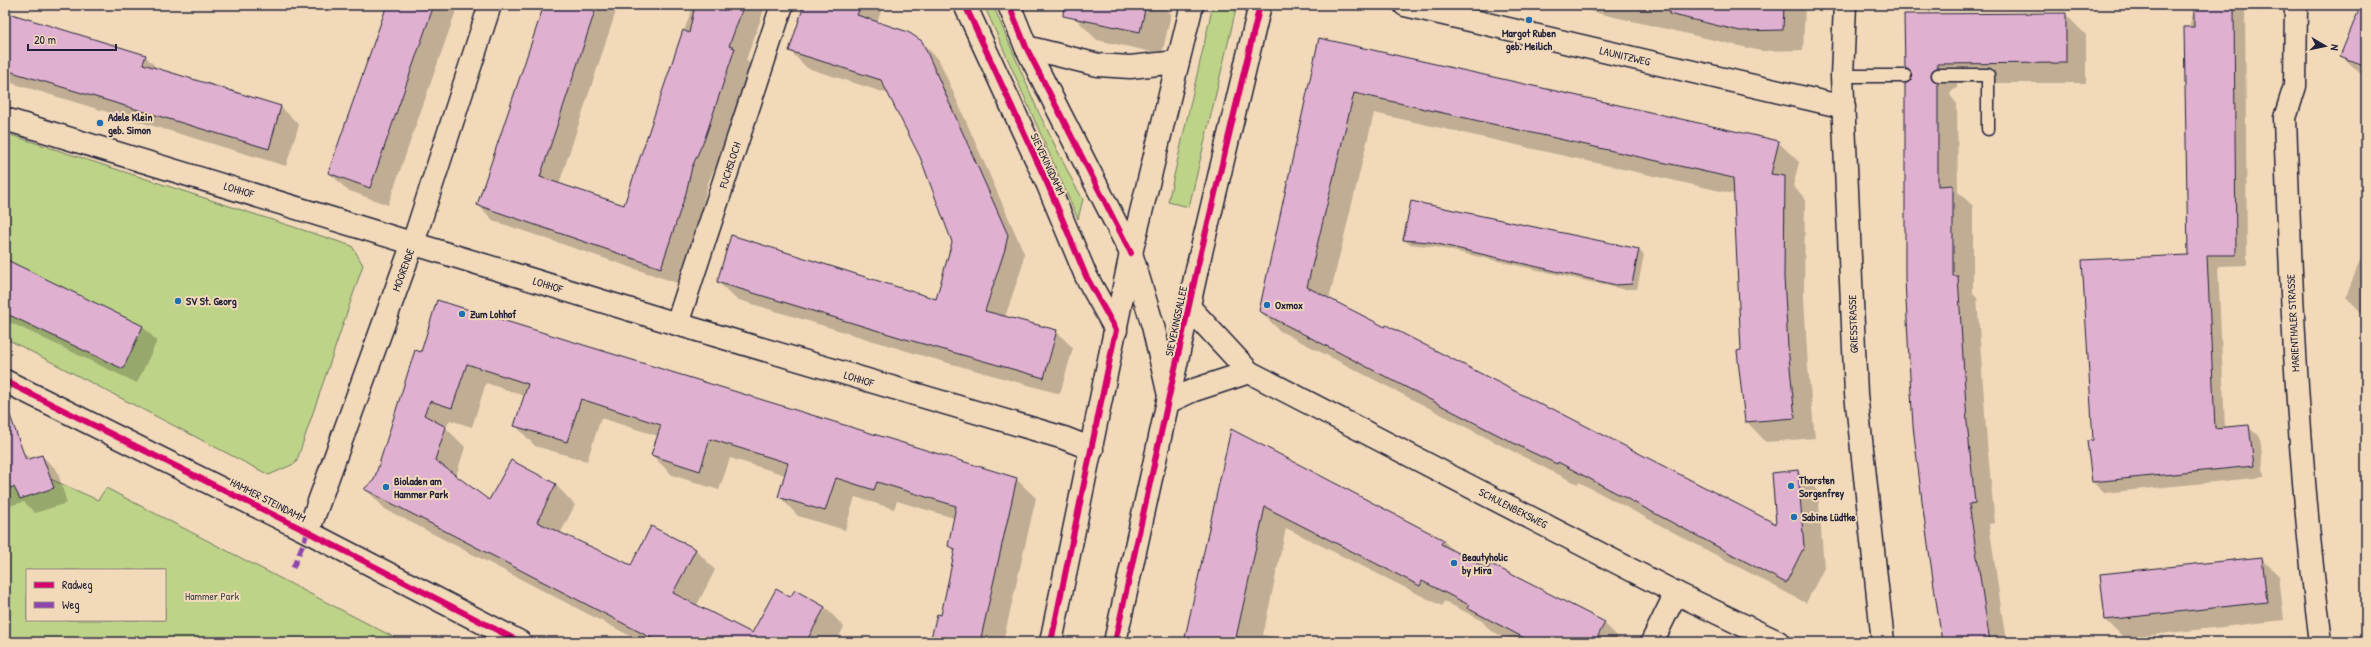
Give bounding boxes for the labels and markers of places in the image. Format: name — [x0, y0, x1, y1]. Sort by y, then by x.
marker: Margot Ruben geb. Meilich — [1524, 15, 1534, 25]
place label: Margot Ruben geb. Meilich — [1502, 26, 1556, 54]
place label: Adele Klein geb. Simon — [108, 110, 152, 138]
marker: Adele Klein geb. Simon — [95, 118, 105, 128]
place label: SV St. Georg — [186, 294, 237, 309]
marker: SV St. Georg — [173, 296, 183, 306]
place label: Oxmox — [1275, 298, 1303, 312]
marker: Oxmox — [1262, 300, 1272, 310]
place label: Zum Lohhof — [470, 307, 517, 321]
marker: Zum Lohhof — [457, 309, 467, 319]
place label: Thorsten Sorgenfrey — [1798, 473, 1845, 501]
place label: Bioladen am Hammer Park — [394, 474, 448, 501]
marker: Thorsten Sorgenfrey — [1786, 481, 1796, 491]
marker: Bioladen am Hammer Park — [381, 482, 391, 492]
place label: Sabine Lüdtke — [1802, 510, 1856, 524]
marker: Sabine Lüdtke — [1789, 512, 1799, 522]
place label: Beautyholic by Mira — [1462, 550, 1509, 578]
marker: Beautyholic by Mira — [1449, 558, 1459, 568]

